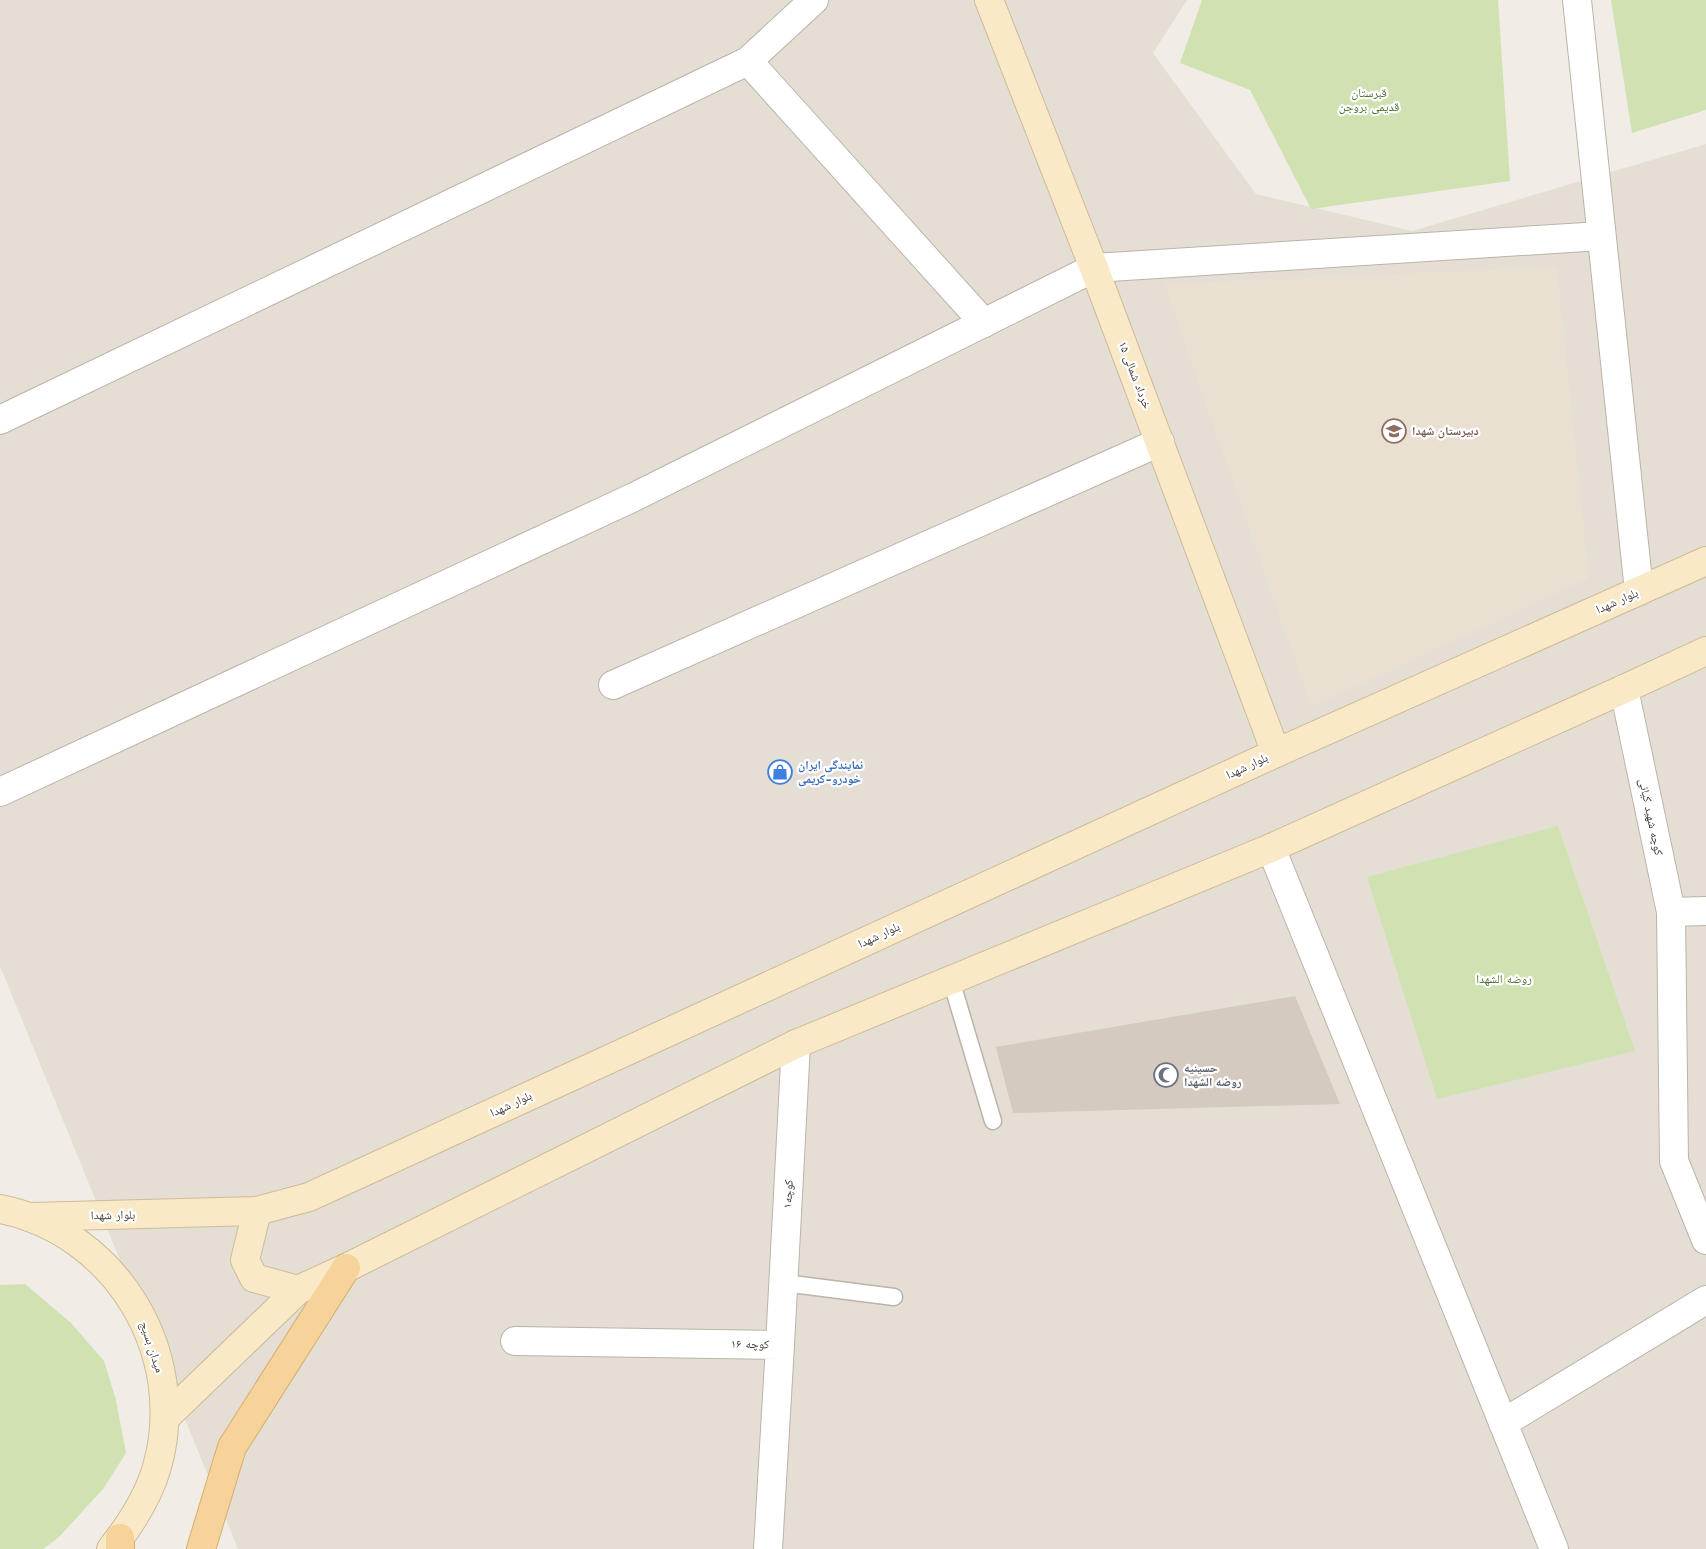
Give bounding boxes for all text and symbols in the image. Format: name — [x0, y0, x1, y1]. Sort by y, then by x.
park label: قبرستان قدیمی بروجن — [1339, 86, 1399, 114]
street label: ۱۵ خرداد شمالی — [1116, 339, 1154, 411]
school or university icon: دبیرستان شهدا — [1381, 418, 1407, 444]
place label: دبیرستان شهدا — [1412, 424, 1479, 439]
street label: بلوار شهدا — [1594, 586, 1640, 617]
street label: بلوار شهدا — [1224, 750, 1270, 782]
place label: نمایندگی ایران خودرو-کریمی — [798, 758, 863, 787]
shop icon: نمایندگی ایران خودرو-کریمی — [767, 759, 793, 785]
street label: کوچه شهید کیانی — [1636, 777, 1666, 857]
street label: بلوار شهدا — [856, 919, 902, 951]
park label: روضه الشهدا — [1476, 972, 1532, 986]
place label: حسینیه روضه الشهدا — [1184, 1061, 1242, 1089]
mosque icon: حسینیه روضه الشهدا — [1153, 1062, 1179, 1088]
street label: بلوار شهدا — [488, 1088, 534, 1120]
street label: کوچه۱ — [780, 1179, 796, 1209]
street label: بلوار شهدا — [91, 1208, 135, 1223]
street label: میدان بسیج — [137, 1320, 167, 1374]
street label: کوچه ۱۶ — [731, 1337, 769, 1351]

